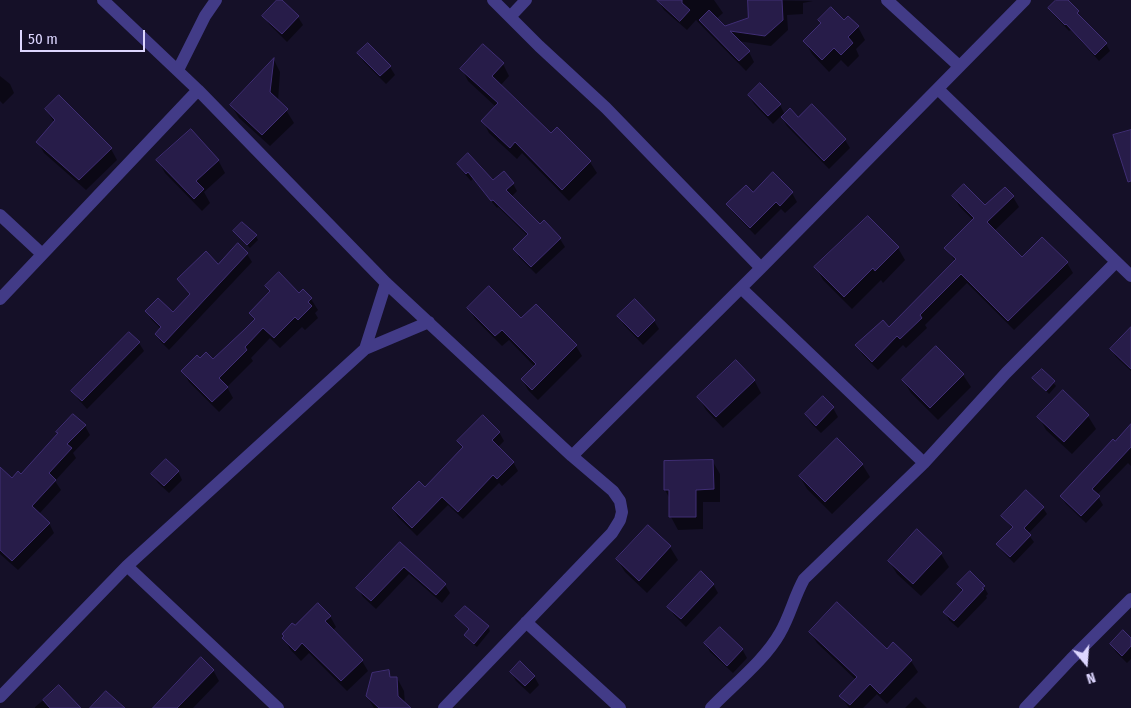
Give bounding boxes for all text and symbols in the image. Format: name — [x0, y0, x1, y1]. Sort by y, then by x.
scale bar — [22, 20, 148, 52]
text: 50 m — [28, 30, 58, 48]
north arrow — [1061, 638, 1111, 688]
text: N — [1084, 668, 1097, 687]

